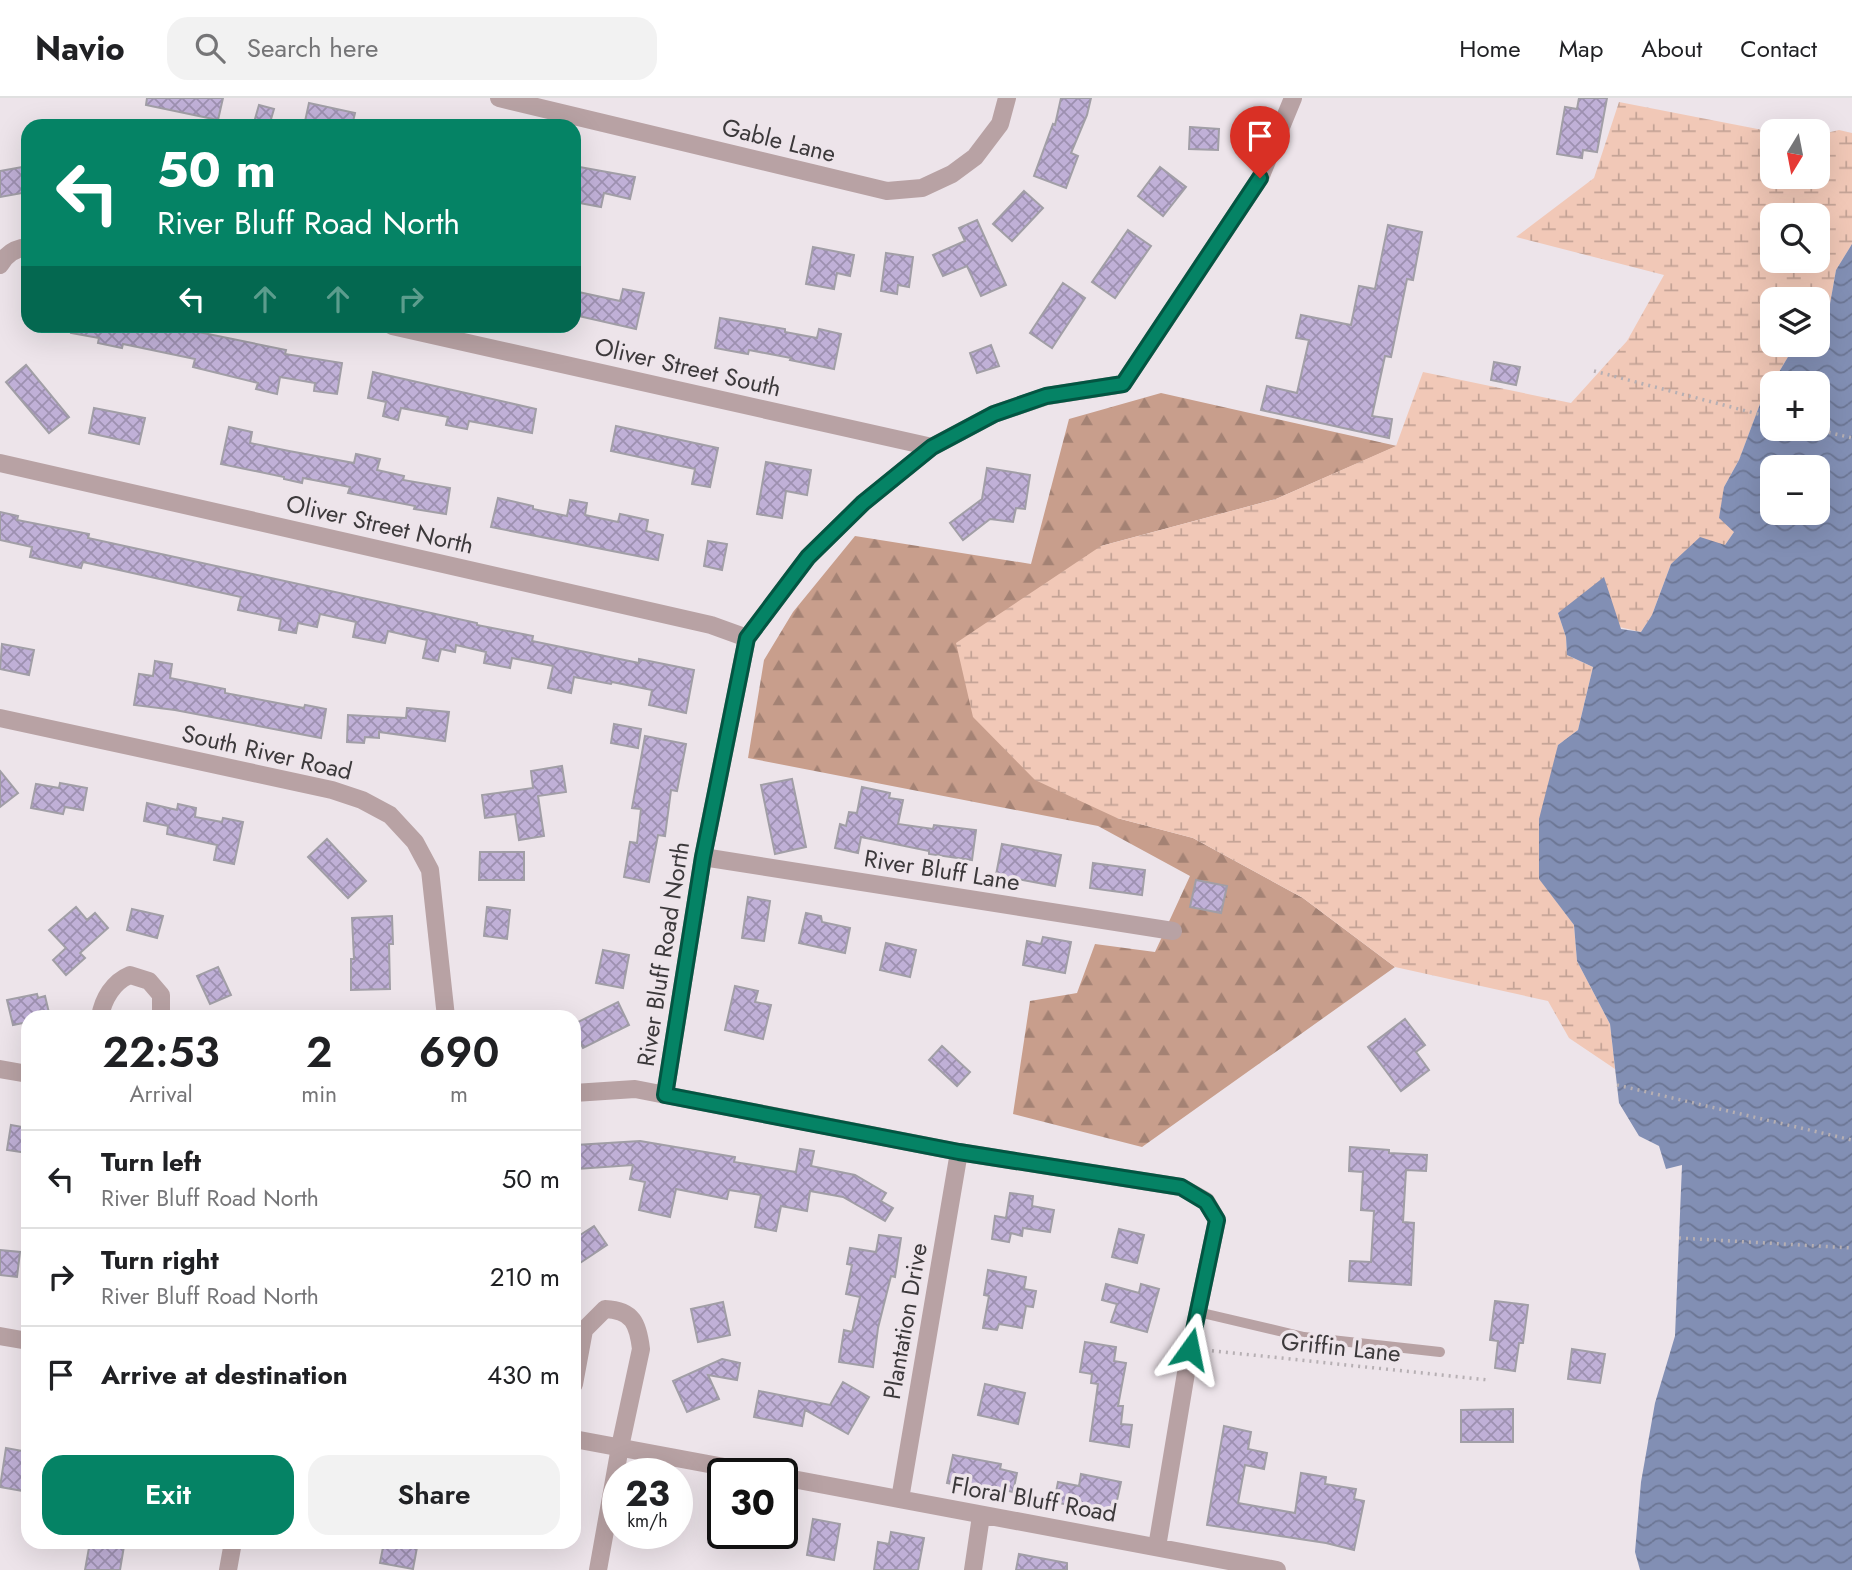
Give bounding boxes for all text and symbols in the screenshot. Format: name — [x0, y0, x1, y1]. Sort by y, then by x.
search box — [167, 17, 657, 80]
text: Navio — [35, 25, 125, 72]
icon: search — [191, 29, 229, 67]
text: Search here — [247, 29, 378, 67]
text: Home — [1459, 31, 1521, 66]
text: Map — [1559, 31, 1603, 66]
text: About — [1641, 31, 1702, 66]
text: Contact — [1740, 31, 1817, 66]
pin — [1230, 106, 1290, 178]
street label: Gable Lane — [718, 109, 840, 171]
icon: arrive — [1241, 117, 1279, 155]
north arrow — [1760, 119, 1830, 189]
map controls — [1760, 119, 1830, 525]
text: 50 m — [157, 135, 276, 205]
icon: left — [42, 147, 133, 238]
text: River Bluff Road North — [157, 200, 460, 246]
button: search — [1760, 203, 1830, 273]
icon: left — [173, 280, 211, 318]
icon: ahead — [246, 280, 284, 318]
icon: ahead — [319, 280, 357, 318]
icon: right — [392, 280, 430, 318]
button: layers — [1760, 287, 1830, 357]
street label: Oliver Street South — [591, 329, 785, 405]
button: + — [1760, 371, 1830, 441]
button: − — [1760, 455, 1830, 525]
street label: Oliver Street North — [283, 485, 477, 563]
street label: South River Road — [178, 715, 356, 789]
street label: River Bluff Road North — [628, 839, 698, 1069]
street label: River Bluff Lane — [862, 840, 1022, 900]
text: 22:53 — [103, 1022, 220, 1083]
text: 2 — [306, 1022, 332, 1083]
text: 690 — [419, 1022, 499, 1083]
text: Arrival — [129, 1077, 193, 1111]
text: min — [301, 1077, 337, 1111]
text: m — [450, 1077, 468, 1111]
text: Turn left — [101, 1143, 201, 1181]
icon: left — [42, 1160, 80, 1198]
text: 50 m — [502, 1160, 560, 1198]
text: River Bluff Road North — [101, 1181, 319, 1215]
street label: Plantation Drive — [874, 1240, 936, 1402]
text: Turn right — [101, 1241, 219, 1279]
icon: right — [42, 1258, 80, 1296]
text: 210 m — [490, 1258, 560, 1296]
text: River Bluff Road North — [101, 1279, 319, 1313]
position arrow — [1153, 1312, 1227, 1386]
street label: Griffin Lane — [1279, 1323, 1403, 1371]
icon: arrive — [42, 1356, 80, 1394]
text: Arrive at destination — [101, 1356, 348, 1394]
text: 430 m — [487, 1356, 560, 1394]
button: Exit — [42, 1455, 294, 1535]
button: Share — [308, 1455, 560, 1535]
speed limit sign: 30 — [707, 1458, 798, 1549]
street label: Floral Bluff Road — [949, 1467, 1119, 1531]
text: 23 — [625, 1469, 670, 1519]
text: km/h — [627, 1508, 668, 1534]

